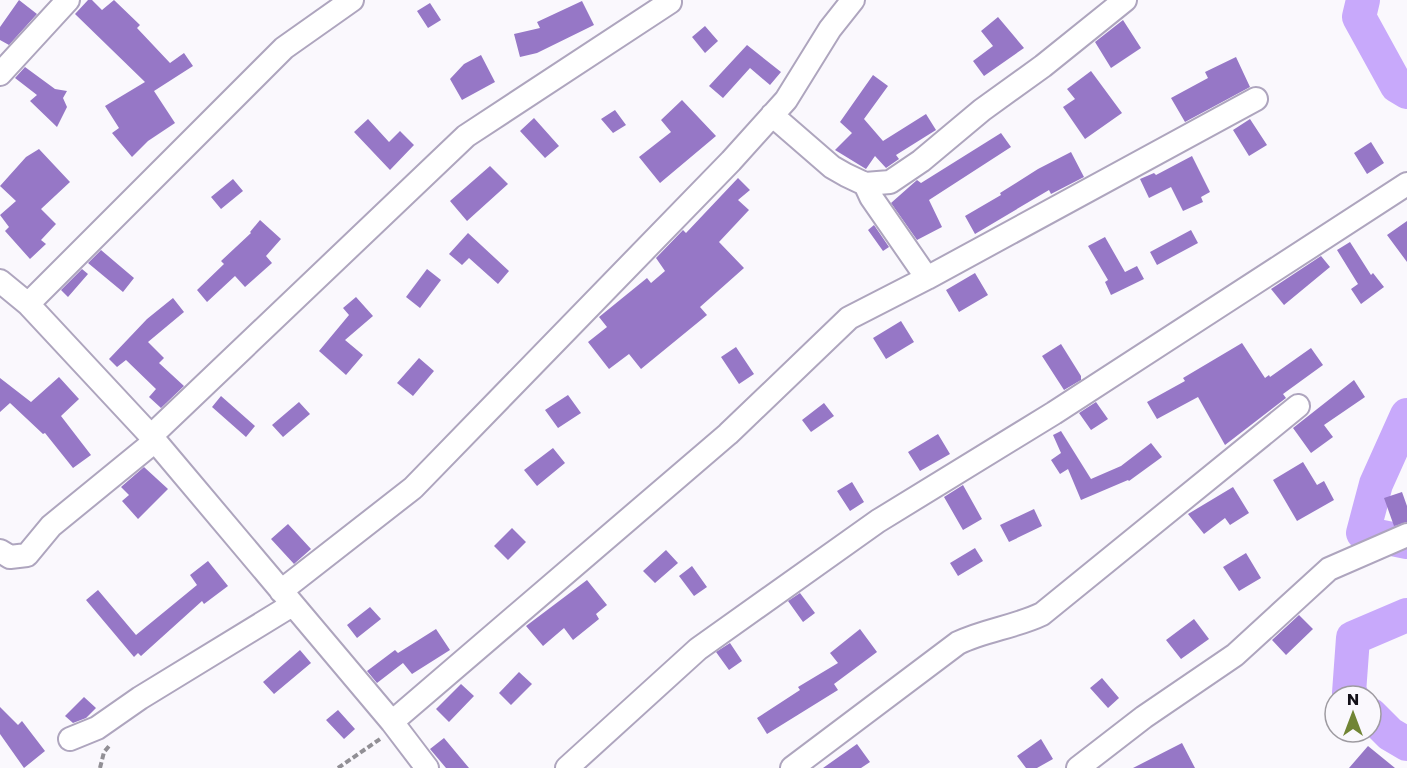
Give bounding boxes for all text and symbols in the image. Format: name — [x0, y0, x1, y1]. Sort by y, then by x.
north arrow — [1323, 684, 1383, 744]
text: N — [1347, 688, 1359, 711]

